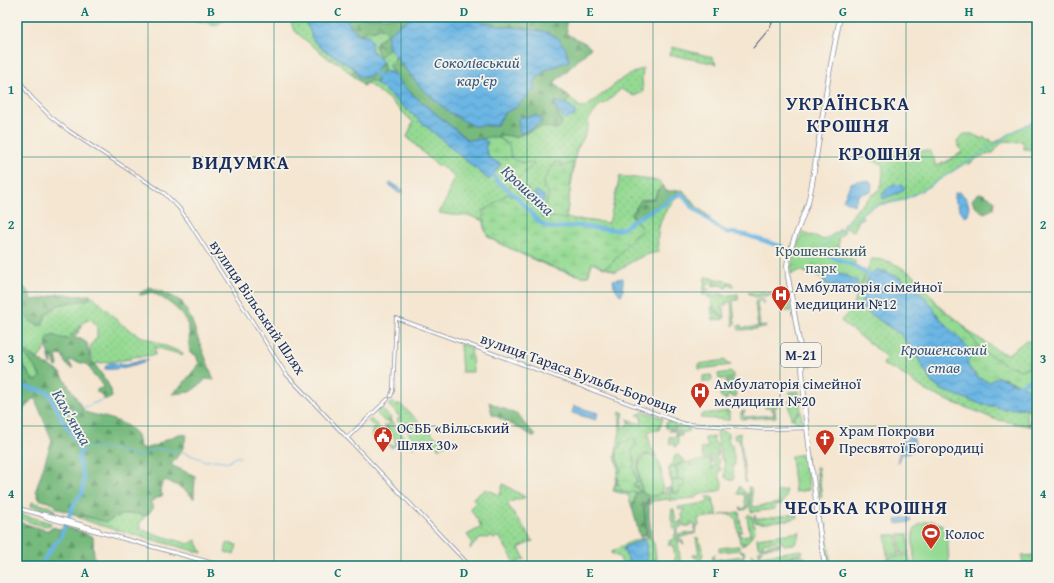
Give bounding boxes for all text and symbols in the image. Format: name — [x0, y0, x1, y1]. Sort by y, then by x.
text: A — [81, 2, 90, 21]
text: B — [207, 2, 215, 21]
text: C — [334, 2, 342, 21]
text: D — [460, 2, 468, 21]
text: E — [587, 2, 594, 21]
text: F — [713, 2, 720, 21]
text: G — [839, 2, 847, 21]
text: H — [964, 2, 974, 21]
water label: Соколівський кар'єр — [434, 50, 520, 92]
text: 1 — [8, 80, 14, 99]
text: 1 — [1040, 80, 1046, 99]
district label: УКРАЇНСЬКА КРОШНЯ — [786, 89, 910, 139]
district label: КРОШНЯ — [838, 139, 922, 167]
district label: ВИДУМКА — [192, 148, 290, 176]
water label: Крошенка — [496, 159, 560, 221]
text: 2 — [8, 215, 15, 234]
text: 2 — [1040, 215, 1047, 234]
street label: вулиця Вільський Шлях — [205, 235, 311, 379]
park label: Крошенський парк — [775, 240, 867, 278]
place label: Амбулаторія сімейної медицини №12 — [795, 276, 943, 314]
hospital icon: Амбулаторія сімейної медицини №12 — [770, 284, 792, 312]
street label: вулиця Тараса Бульби-Боровця — [478, 328, 681, 419]
water label: Крошенський став — [901, 337, 987, 379]
road number: М-21 — [781, 343, 821, 367]
text: 3 — [8, 349, 14, 368]
text: 3 — [1040, 349, 1046, 368]
place label: Амбулаторія сімейної медицини №20 — [714, 373, 862, 411]
hospital icon: Амбулаторія сімейної медицини №20 — [689, 381, 711, 409]
water label: Кам'янка — [46, 384, 98, 450]
place label: ОСББ «Вільський Шлях 30» — [397, 417, 510, 455]
place label: Храм Покрови Пресвятої Богородиці — [839, 420, 984, 458]
public building icon: ОСББ «Вільський Шлях 30» — [372, 425, 394, 453]
church icon: Храм Покрови Пресвятої Богородиці — [814, 428, 836, 456]
text: 4 — [8, 484, 15, 503]
text: 4 — [1040, 484, 1047, 503]
district label: ЧЕСЬКА КРОШНЯ — [784, 493, 948, 521]
sports icon: Колос — [920, 522, 942, 550]
place label: Колос — [945, 523, 985, 544]
text: A — [81, 563, 90, 582]
text: B — [207, 563, 215, 582]
text: C — [334, 563, 342, 582]
text: D — [460, 563, 468, 582]
text: E — [587, 563, 594, 582]
text: F — [713, 563, 720, 582]
text: G — [839, 563, 847, 582]
text: H — [964, 563, 974, 582]

